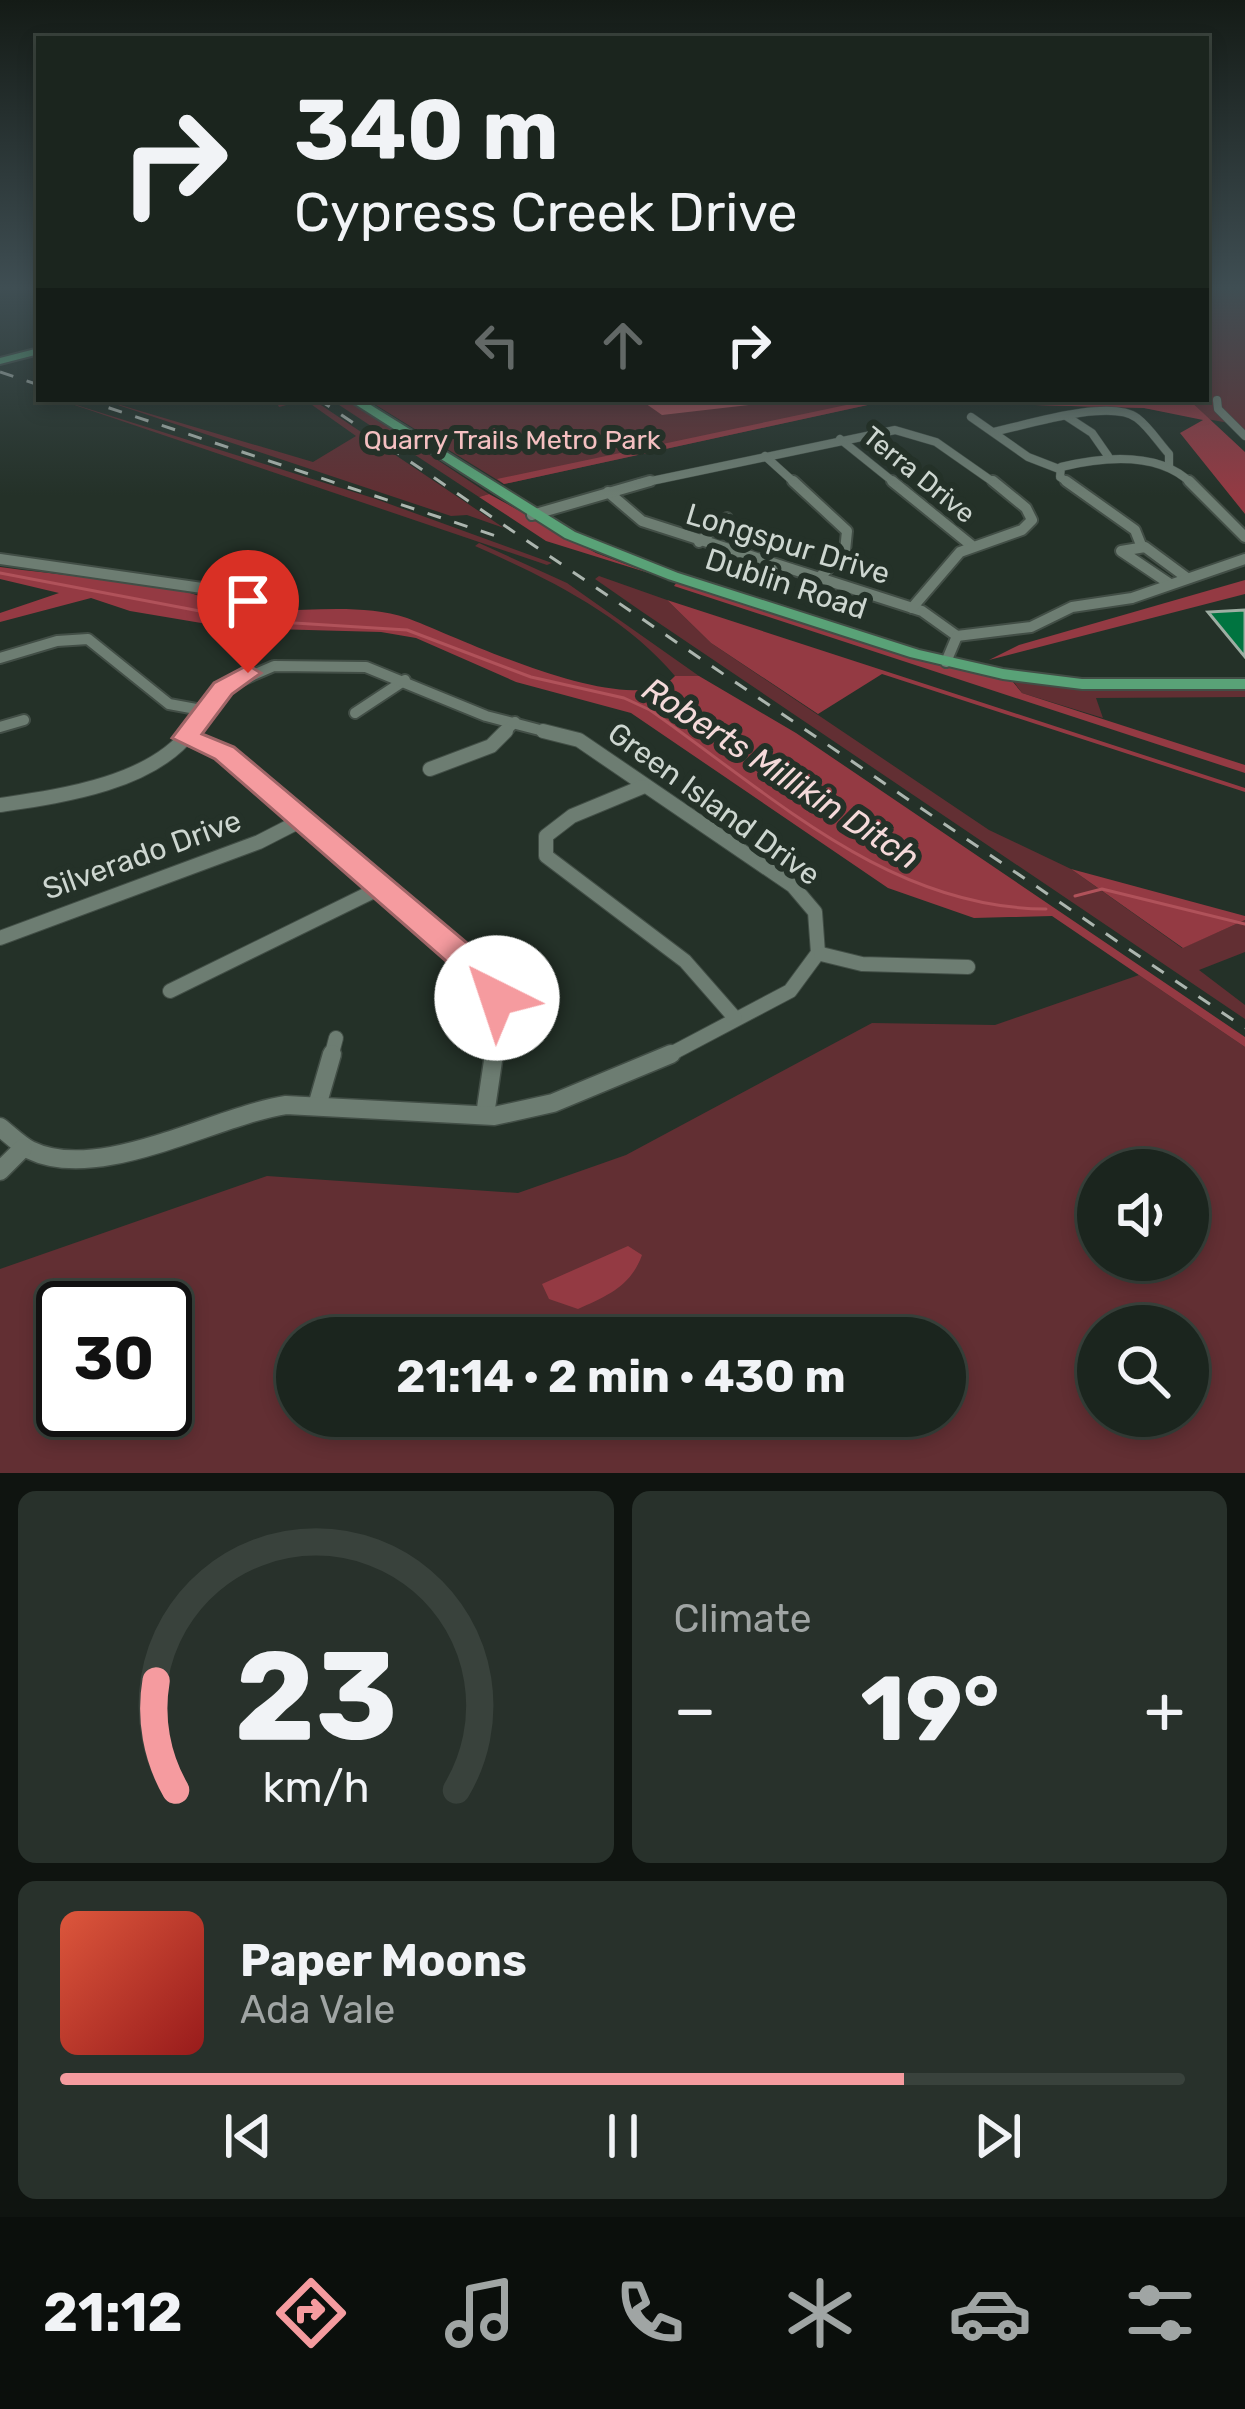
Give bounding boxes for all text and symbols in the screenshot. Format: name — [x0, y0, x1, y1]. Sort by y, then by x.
text: 340 m — [294, 80, 559, 180]
icon: right — [96, 84, 252, 240]
text: Cypress Creek Drive — [294, 181, 797, 245]
icon: left — [464, 312, 530, 378]
icon: ahead — [590, 312, 656, 378]
icon: right — [716, 312, 782, 378]
street label: Terra Drive — [856, 420, 982, 530]
park label: Quarry Trails Metro Park — [363, 424, 661, 456]
street label: Longspur Drive — [682, 496, 894, 592]
street label: Dublin Road — [701, 541, 871, 627]
pin — [197, 550, 299, 673]
icon: arrive — [215, 568, 281, 634]
water label: Roberts Millikin Ditch — [635, 669, 927, 877]
street label: Green Island Drive — [601, 715, 827, 893]
street label: Silverado Drive — [38, 802, 246, 908]
position arrow — [434, 935, 560, 1061]
map controls — [1077, 1149, 1209, 1437]
button: sound — [1077, 1149, 1209, 1281]
speed limit sign: 30 — [36, 1281, 192, 1437]
button: search — [1077, 1305, 1209, 1437]
text: 21:14 · 2 min · 430 m — [396, 1350, 846, 1403]
text: Climate — [674, 1596, 812, 1642]
text: 23 — [234, 1622, 397, 1770]
text: 19° — [860, 1656, 1000, 1763]
text: − — [674, 1670, 716, 1749]
text: + — [1144, 1670, 1185, 1749]
text: km/h — [262, 1762, 369, 1813]
text: Paper Moons — [240, 1934, 527, 1987]
text: Ada Vale — [240, 1987, 395, 2033]
icon: previous — [215, 2103, 281, 2169]
icon: pause — [590, 2103, 656, 2169]
icon: next — [965, 2103, 1031, 2169]
icon: directions — [269, 2271, 353, 2355]
icon: music — [438, 2271, 522, 2355]
icon: phone — [608, 2271, 692, 2355]
icon: climate — [778, 2271, 862, 2355]
icon: car — [948, 2271, 1032, 2355]
icon: filters — [1118, 2271, 1202, 2355]
text: 21:12 — [43, 2281, 183, 2345]

